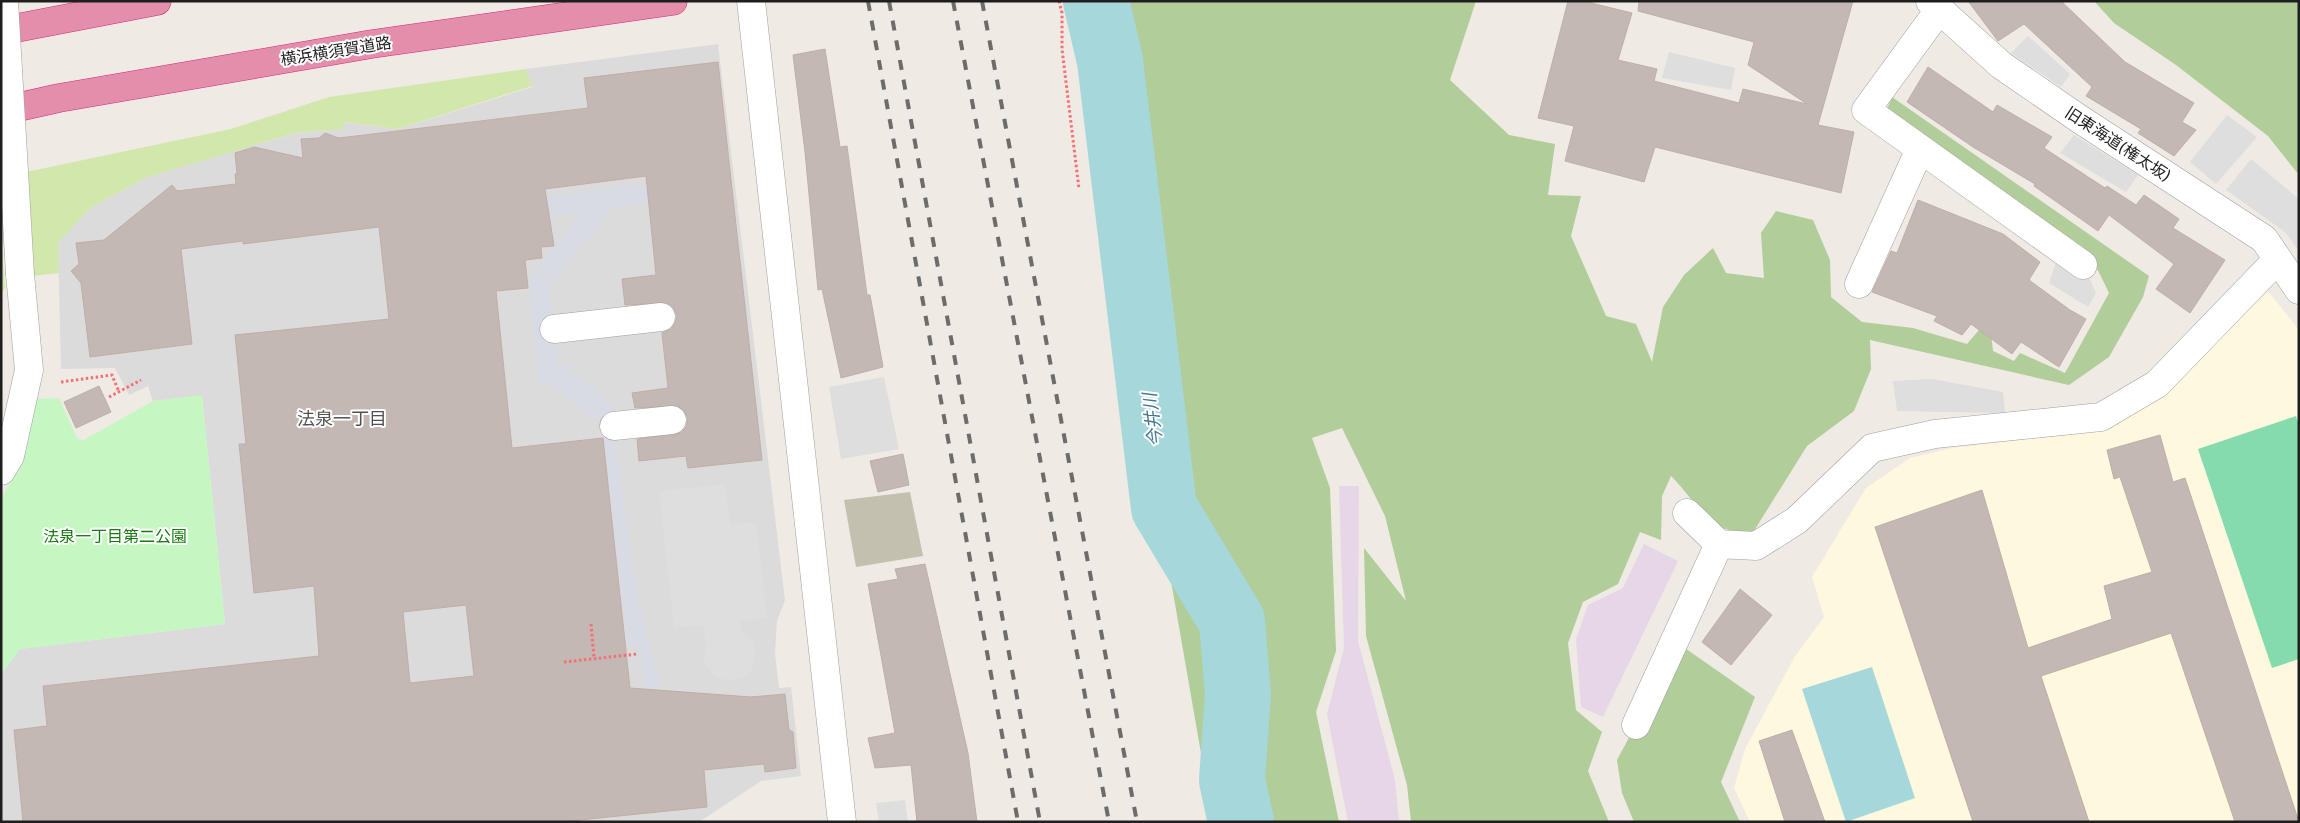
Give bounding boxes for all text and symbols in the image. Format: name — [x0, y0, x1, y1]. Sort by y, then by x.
street label: 横浜横須賀道路 — [279, 33, 393, 69]
street label: 旧東海道(権太坂) — [2062, 103, 2174, 185]
water label: 今井川 — [1139, 390, 1167, 448]
district label: 法泉一丁目 — [297, 408, 387, 430]
park label: 法泉一丁目第二公園 — [43, 527, 187, 546]

